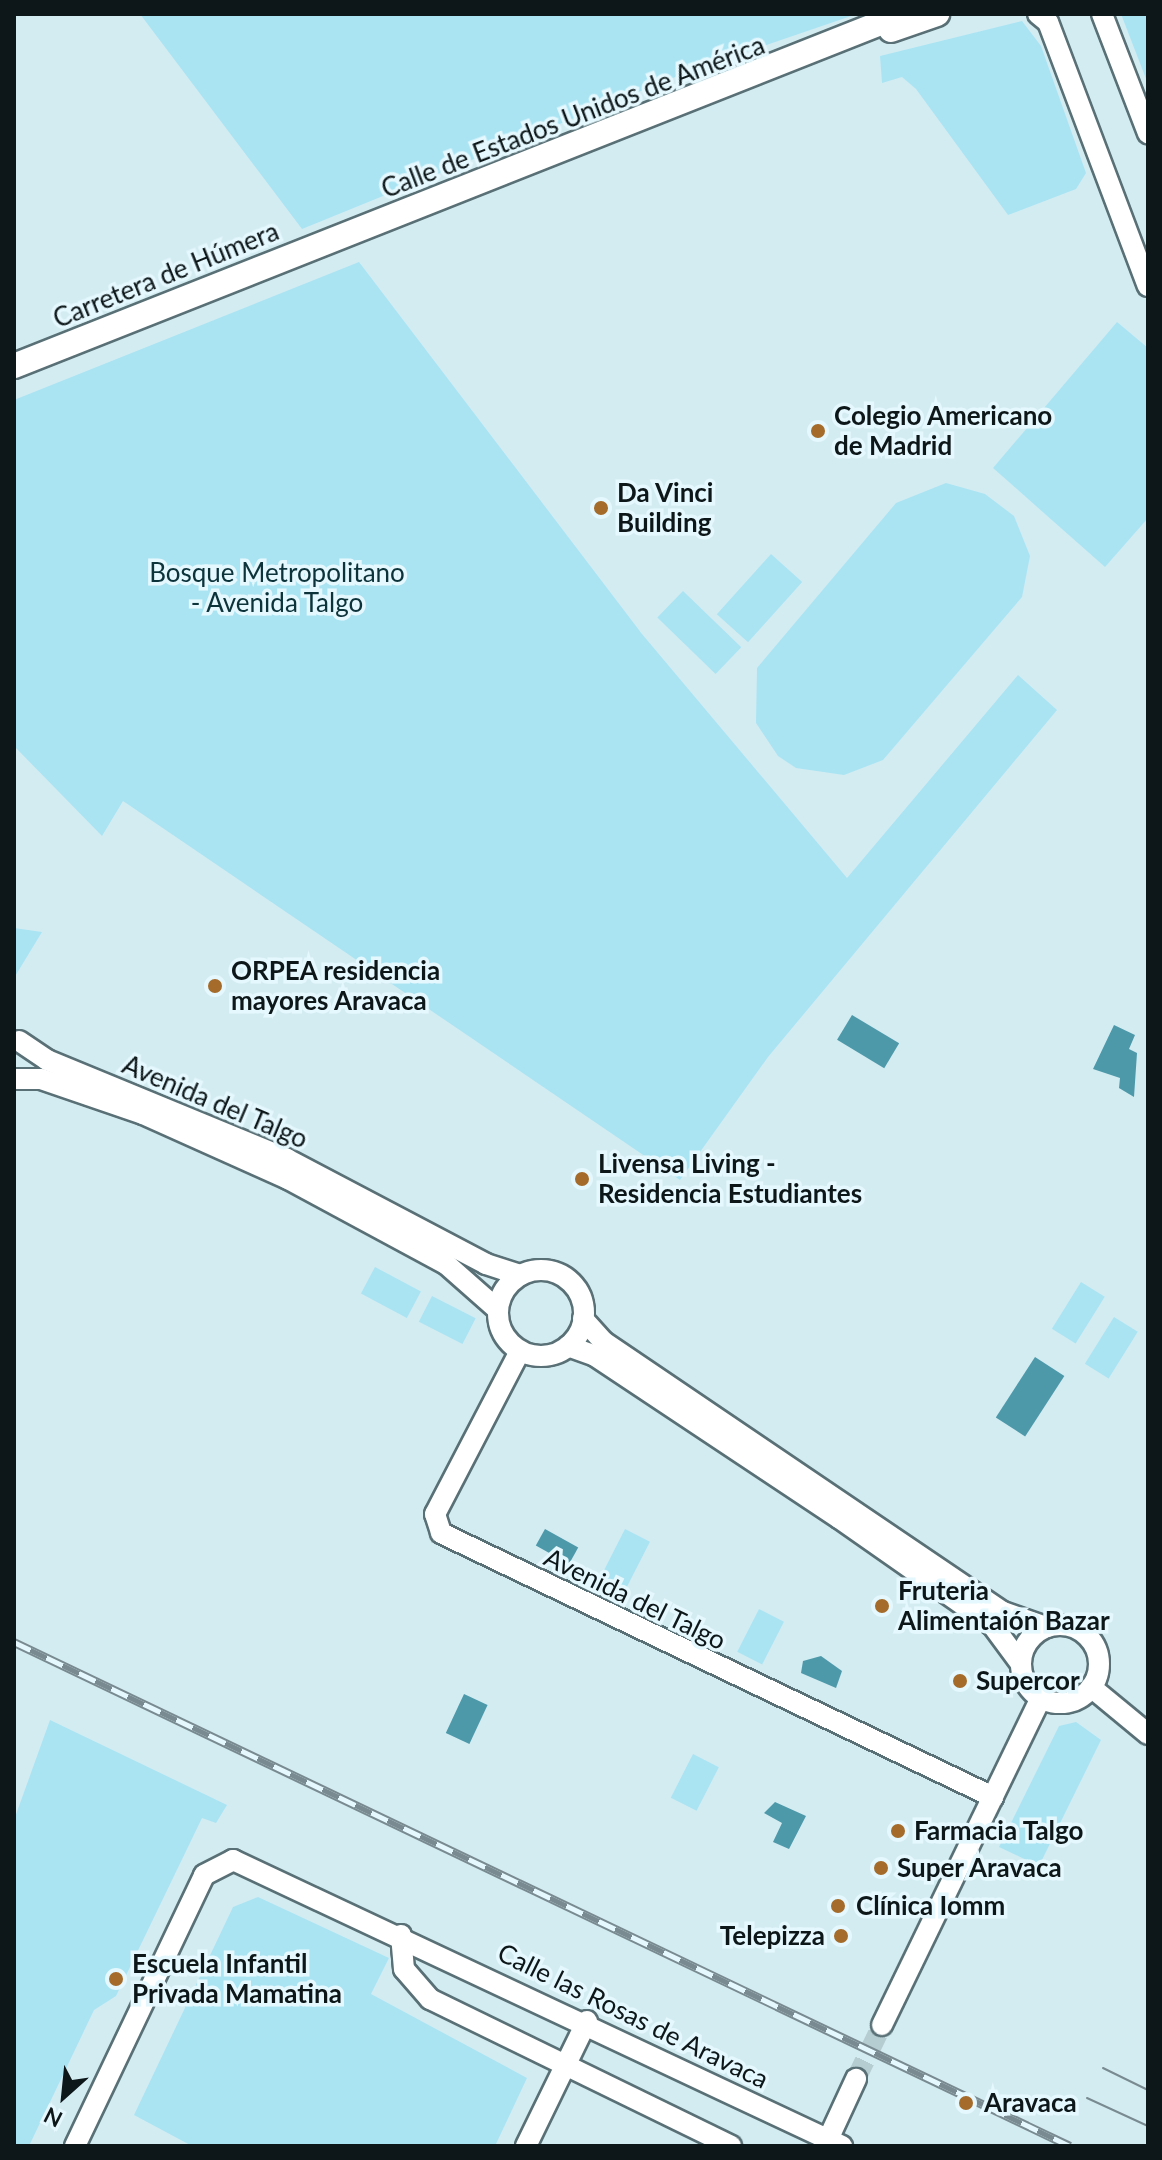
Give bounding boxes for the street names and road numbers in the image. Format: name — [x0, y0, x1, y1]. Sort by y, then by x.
street label: Calle de Estados Unidos de América — [377, 29, 769, 205]
street label: Carretera de Húmera — [49, 215, 283, 335]
street label: Avenida del Talgo — [117, 1049, 313, 1155]
street label: Avenida del Talgo — [539, 1541, 731, 1657]
street label: Calle las Rosas de Aravaca — [492, 1937, 774, 2095]

